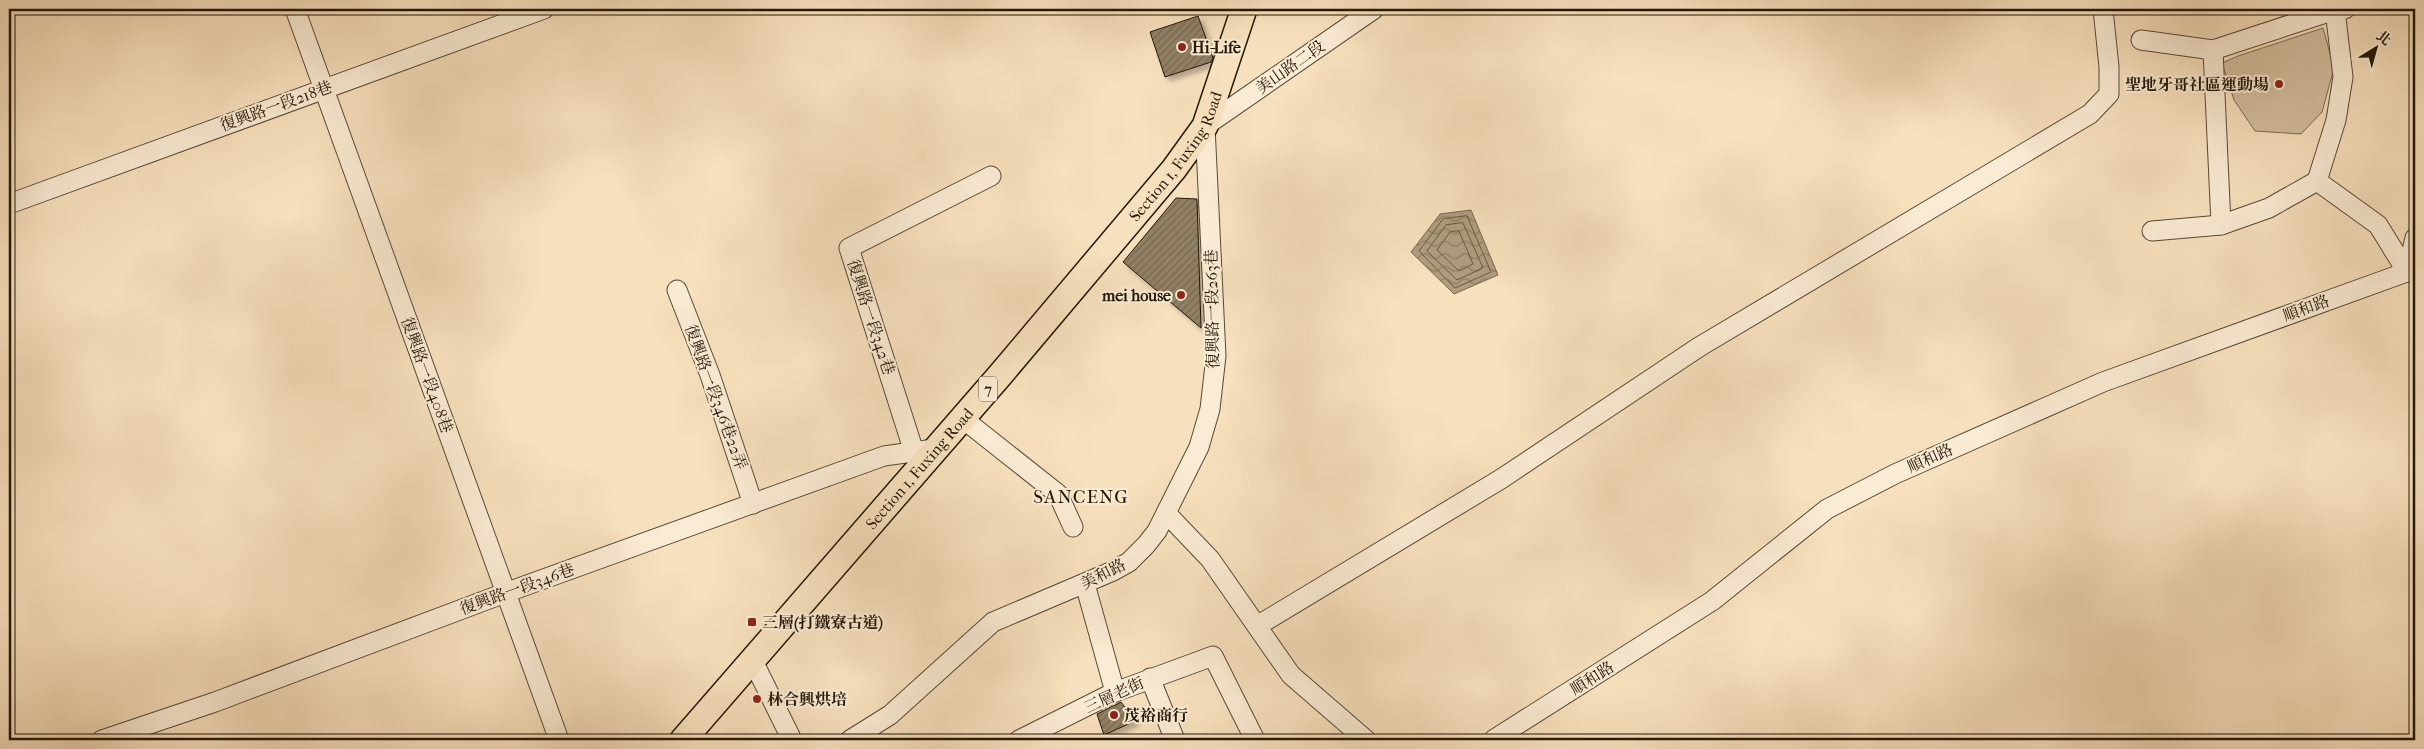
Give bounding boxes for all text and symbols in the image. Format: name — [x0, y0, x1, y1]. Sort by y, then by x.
north arrow — [2352, 22, 2402, 72]
text: 北 — [2373, 27, 2394, 49]
street label: 美山路二段 — [1252, 36, 1328, 98]
place label: Hi-Life — [1192, 38, 1241, 57]
marker: Hi-Life — [1176, 41, 1188, 53]
place label: 聖地牙哥社區運動場 — [2125, 75, 2269, 94]
street label: 復興路一段218巷 — [217, 77, 335, 135]
marker: 聖地牙哥社區運動場 — [2273, 78, 2285, 90]
street label: Section 1, Fuxing Road — [1125, 88, 1226, 225]
street label: 復興路一段263巷 — [1201, 249, 1223, 369]
street label: 復興路一段342巷 — [843, 257, 899, 377]
place label: mei house — [1101, 286, 1171, 305]
marker: mei house — [1175, 289, 1187, 301]
street label: 順和路 — [2280, 291, 2332, 325]
street label: 復興路一段408巷 — [397, 314, 457, 436]
street label: 復興路一段346巷22弄 — [681, 322, 751, 472]
road number: 7 — [979, 376, 997, 402]
street label: Section 1, Fuxing Road — [861, 404, 977, 533]
street label: 順和路 — [1904, 440, 1956, 476]
district label: SANCENG — [1033, 486, 1129, 508]
street label: 美和路 — [1077, 555, 1129, 593]
street label: 復興路一段346巷 — [457, 559, 577, 619]
place label: 三層(打鐵寮古道) — [762, 613, 883, 633]
marker: 三層(打鐵寮古道) — [746, 616, 758, 628]
street label: 順和路 — [1567, 657, 1617, 699]
street label: 三層老街 — [1081, 673, 1147, 717]
place label: 林合興烘培 — [767, 690, 847, 709]
marker: 林合興烘培 — [751, 693, 763, 705]
place label: 茂裕商行 — [1124, 706, 1188, 725]
marker: 茂裕商行 — [1108, 709, 1120, 721]

